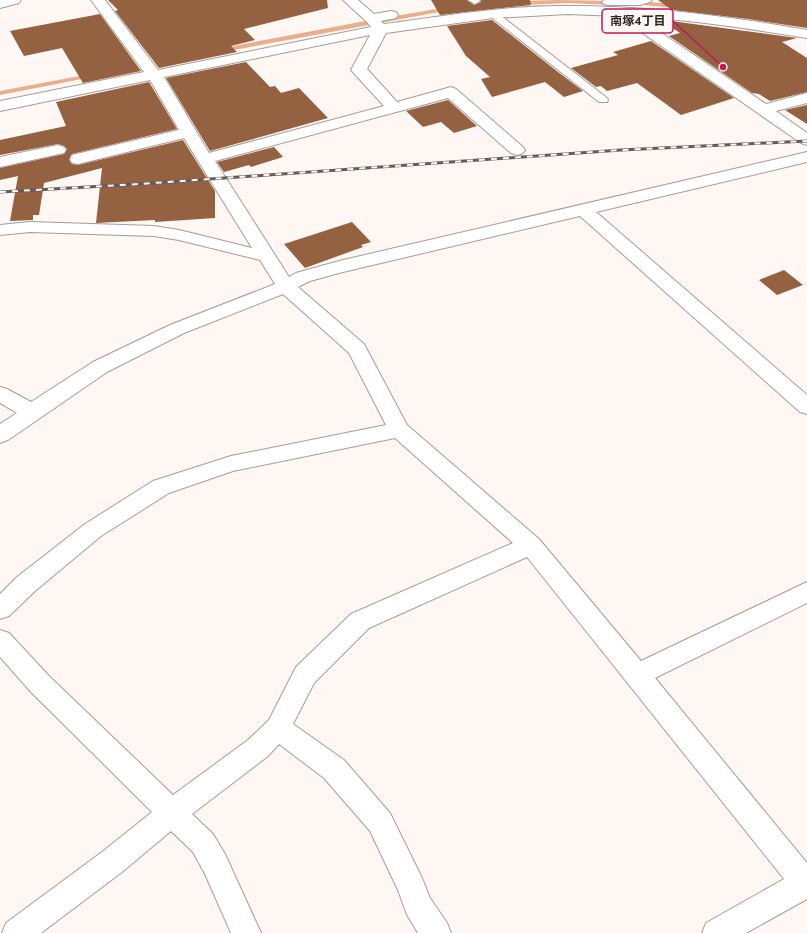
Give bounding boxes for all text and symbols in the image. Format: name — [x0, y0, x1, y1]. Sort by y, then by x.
callout: 南塚4丁目 — [602, 9, 673, 33]
text: 南塚4丁目 — [610, 13, 666, 28]

